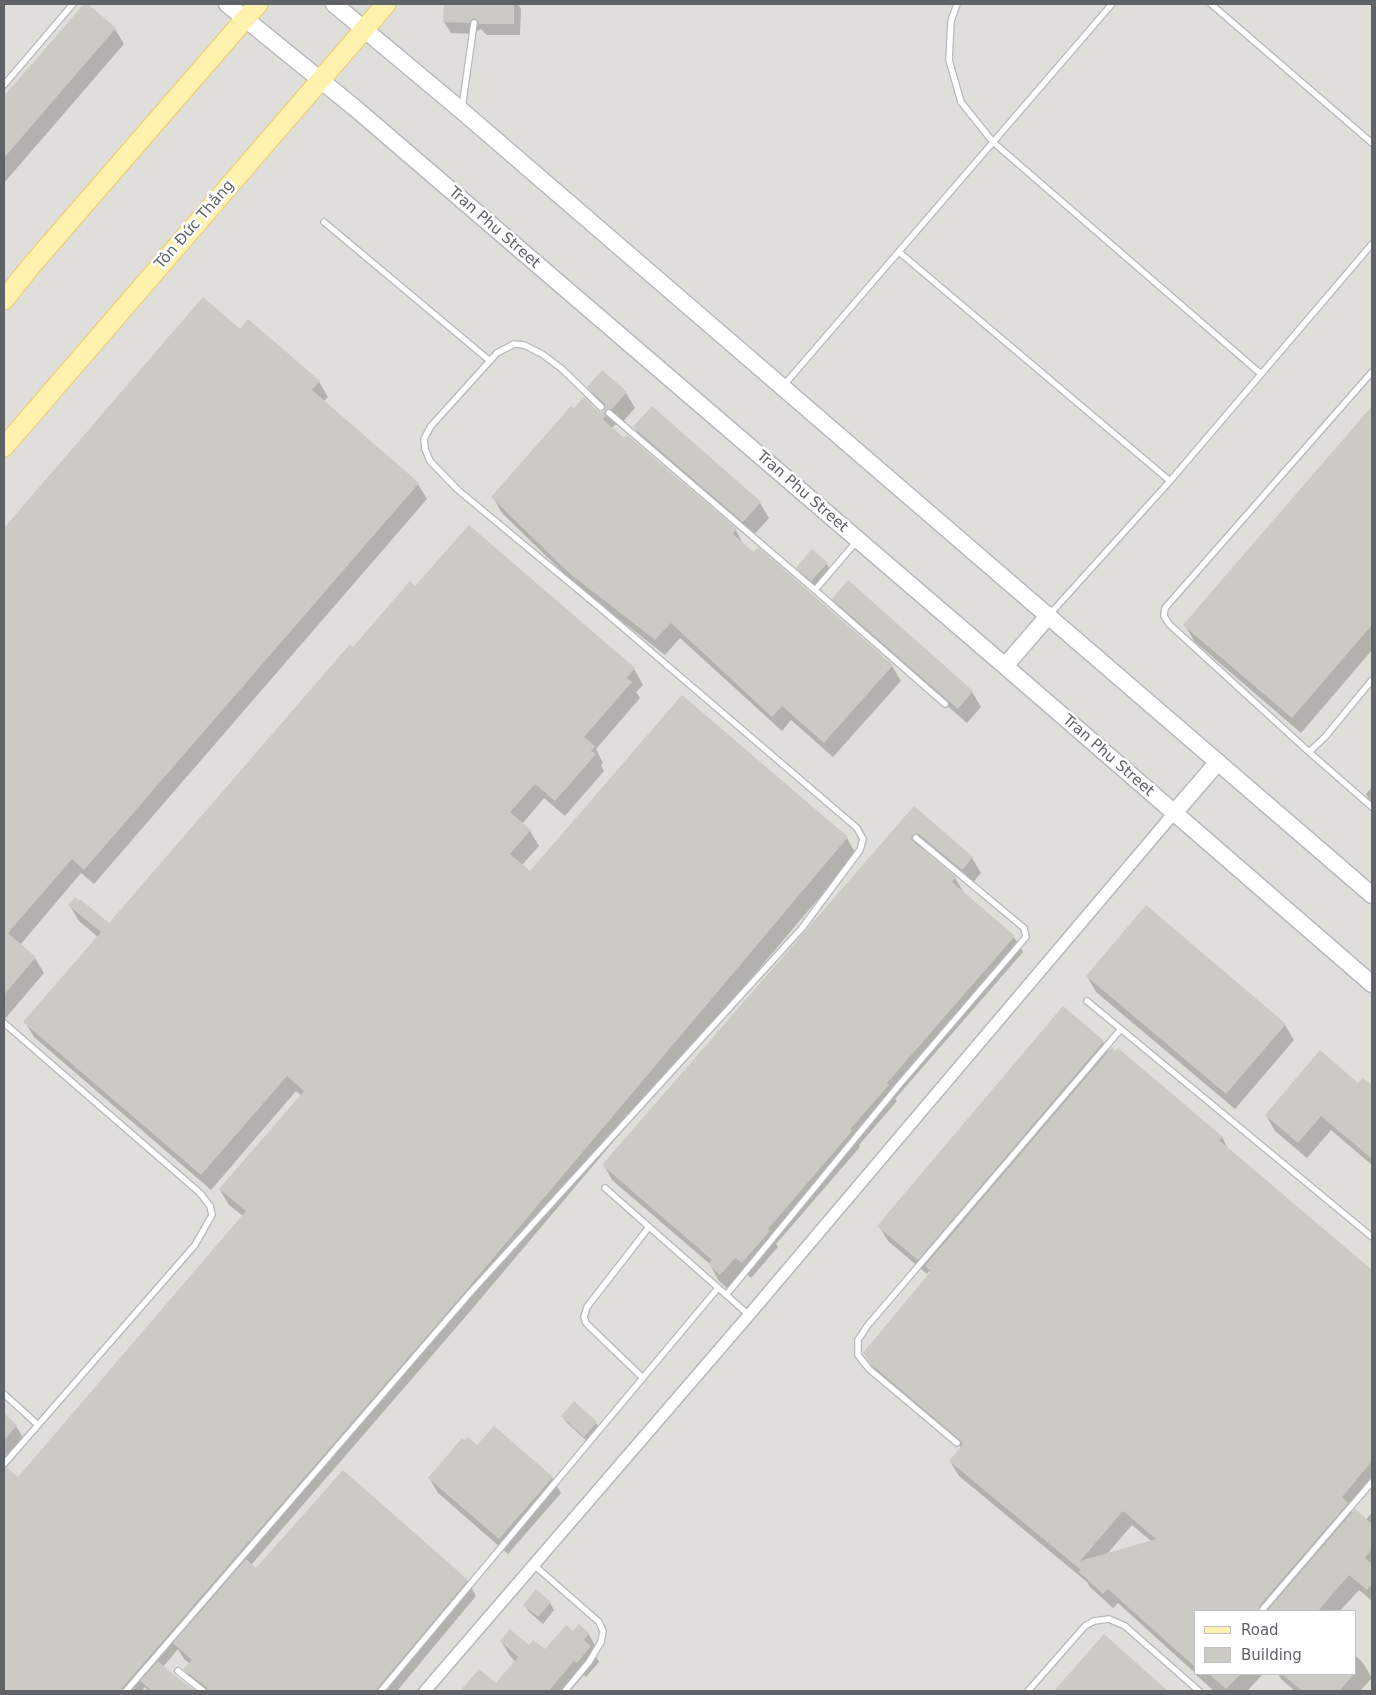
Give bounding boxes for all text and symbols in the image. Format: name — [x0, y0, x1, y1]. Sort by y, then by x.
street label: Tôn Đức Thắng — [152, 177, 238, 273]
street label: Tran Phu Street — [445, 183, 543, 273]
street label: Tran Phu Street — [753, 447, 851, 537]
street label: Tran Phu Street — [1059, 711, 1157, 801]
legend — [1194, 1610, 1356, 1675]
text: Road — [1241, 1621, 1279, 1639]
text: Building — [1241, 1646, 1302, 1664]

